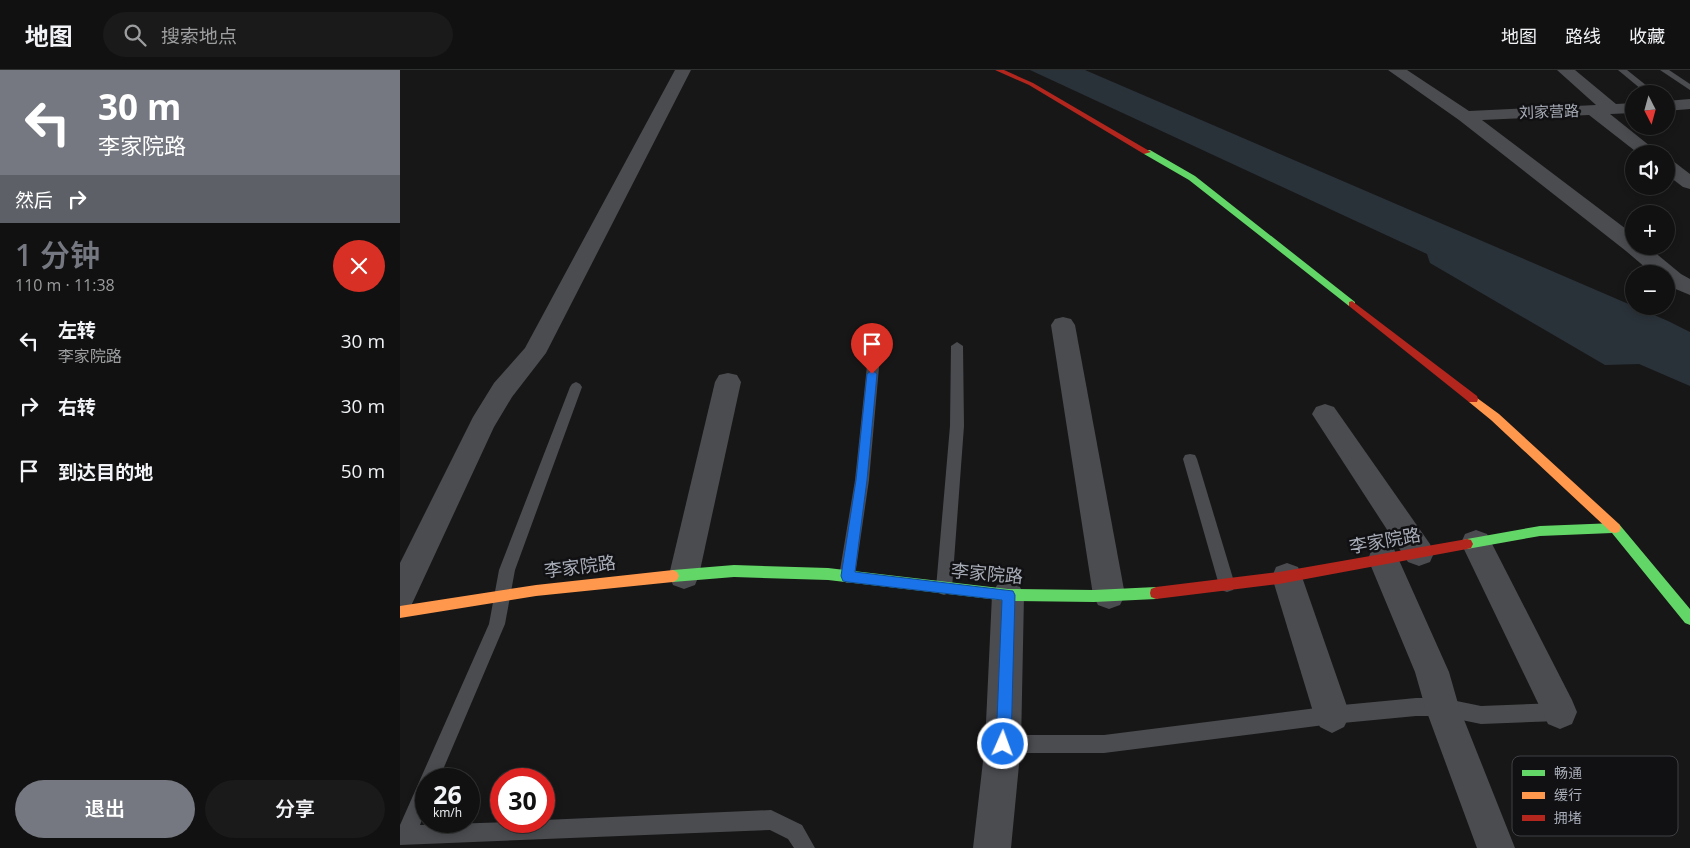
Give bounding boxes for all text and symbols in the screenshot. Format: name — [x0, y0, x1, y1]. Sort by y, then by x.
search box — [103, 12, 453, 57]
text: 地图 — [25, 19, 73, 52]
icon: search — [121, 21, 149, 49]
text: 搜索地点 — [161, 23, 237, 49]
text: 地图 — [1501, 24, 1537, 48]
text: 路线 — [1565, 24, 1601, 48]
text: 收藏 — [1629, 24, 1665, 48]
text: 30 m — [98, 83, 181, 130]
north arrow — [1625, 85, 1675, 135]
map controls — [1625, 85, 1675, 315]
icon: left — [15, 90, 80, 155]
street label: 刘家营路 — [1519, 100, 1579, 122]
text: 李家院路 — [98, 130, 186, 160]
button: sound — [1625, 145, 1675, 195]
icon: right — [63, 185, 91, 213]
text: 然后 — [15, 187, 53, 213]
button: + — [1625, 205, 1675, 255]
text: 1 分钟 — [15, 234, 100, 275]
button: close — [333, 240, 385, 292]
button: − — [1625, 265, 1675, 315]
text: 110 m · 11:38 — [15, 274, 115, 296]
text: 左转 — [58, 317, 96, 343]
pin — [851, 323, 893, 374]
icon: left — [15, 327, 43, 355]
text: 30 m — [341, 328, 385, 354]
icon: arrive — [858, 330, 886, 358]
text: 李家院路 — [58, 345, 122, 367]
icon: right — [15, 392, 43, 420]
text: 30 m — [341, 393, 385, 419]
text: 右转 — [58, 394, 96, 420]
icon: arrive — [15, 457, 43, 485]
text: 50 m — [341, 458, 385, 484]
text: 到达目的地 — [58, 459, 153, 485]
street label: 李家院路 — [1347, 522, 1422, 558]
street label: 李家院路 — [543, 550, 617, 582]
street label: 李家院路 — [950, 558, 1024, 588]
position arrow — [976, 717, 1028, 769]
legend — [1512, 756, 1678, 836]
text: 畅通 — [1554, 763, 1582, 782]
speed limit sign: 30 — [490, 768, 555, 833]
text: 26 — [433, 777, 462, 811]
button: 退出 — [15, 780, 195, 838]
button: 分享 — [205, 780, 385, 838]
text: 缓行 — [1554, 785, 1582, 804]
text: km/h — [433, 804, 462, 821]
text: 拥堵 — [1554, 808, 1582, 827]

